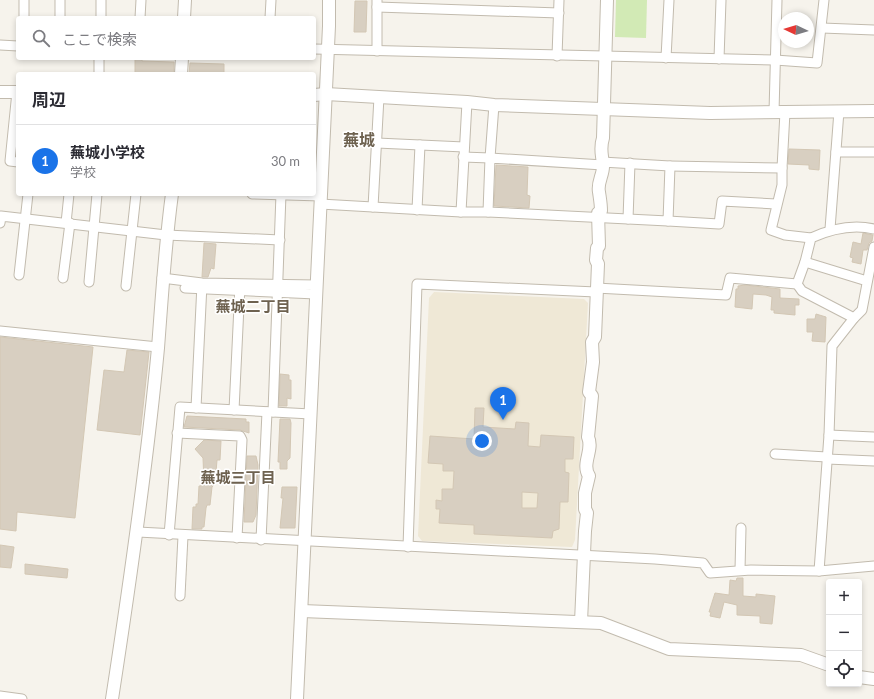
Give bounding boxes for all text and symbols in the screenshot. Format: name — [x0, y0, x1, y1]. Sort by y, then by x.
north arrow — [778, 12, 814, 48]
search box — [16, 16, 316, 60]
icon: search — [30, 27, 52, 49]
text: ここで検索 — [62, 30, 137, 48]
text: 周辺 — [32, 89, 66, 110]
district label: 蕪城 — [343, 130, 375, 149]
text: 蕪城小学校 — [70, 143, 145, 161]
text: 1 — [41, 153, 49, 169]
text: 30 m — [271, 153, 300, 169]
text: 学校 — [70, 164, 96, 180]
district label: 蕪城二丁目 — [215, 297, 291, 315]
pin: 1 — [490, 387, 516, 420]
your location — [472, 431, 492, 451]
district label: 蕪城三丁目 — [200, 468, 276, 486]
map controls — [826, 579, 862, 687]
button: + — [826, 579, 862, 615]
button: − — [826, 615, 862, 651]
button: locate — [826, 651, 862, 687]

